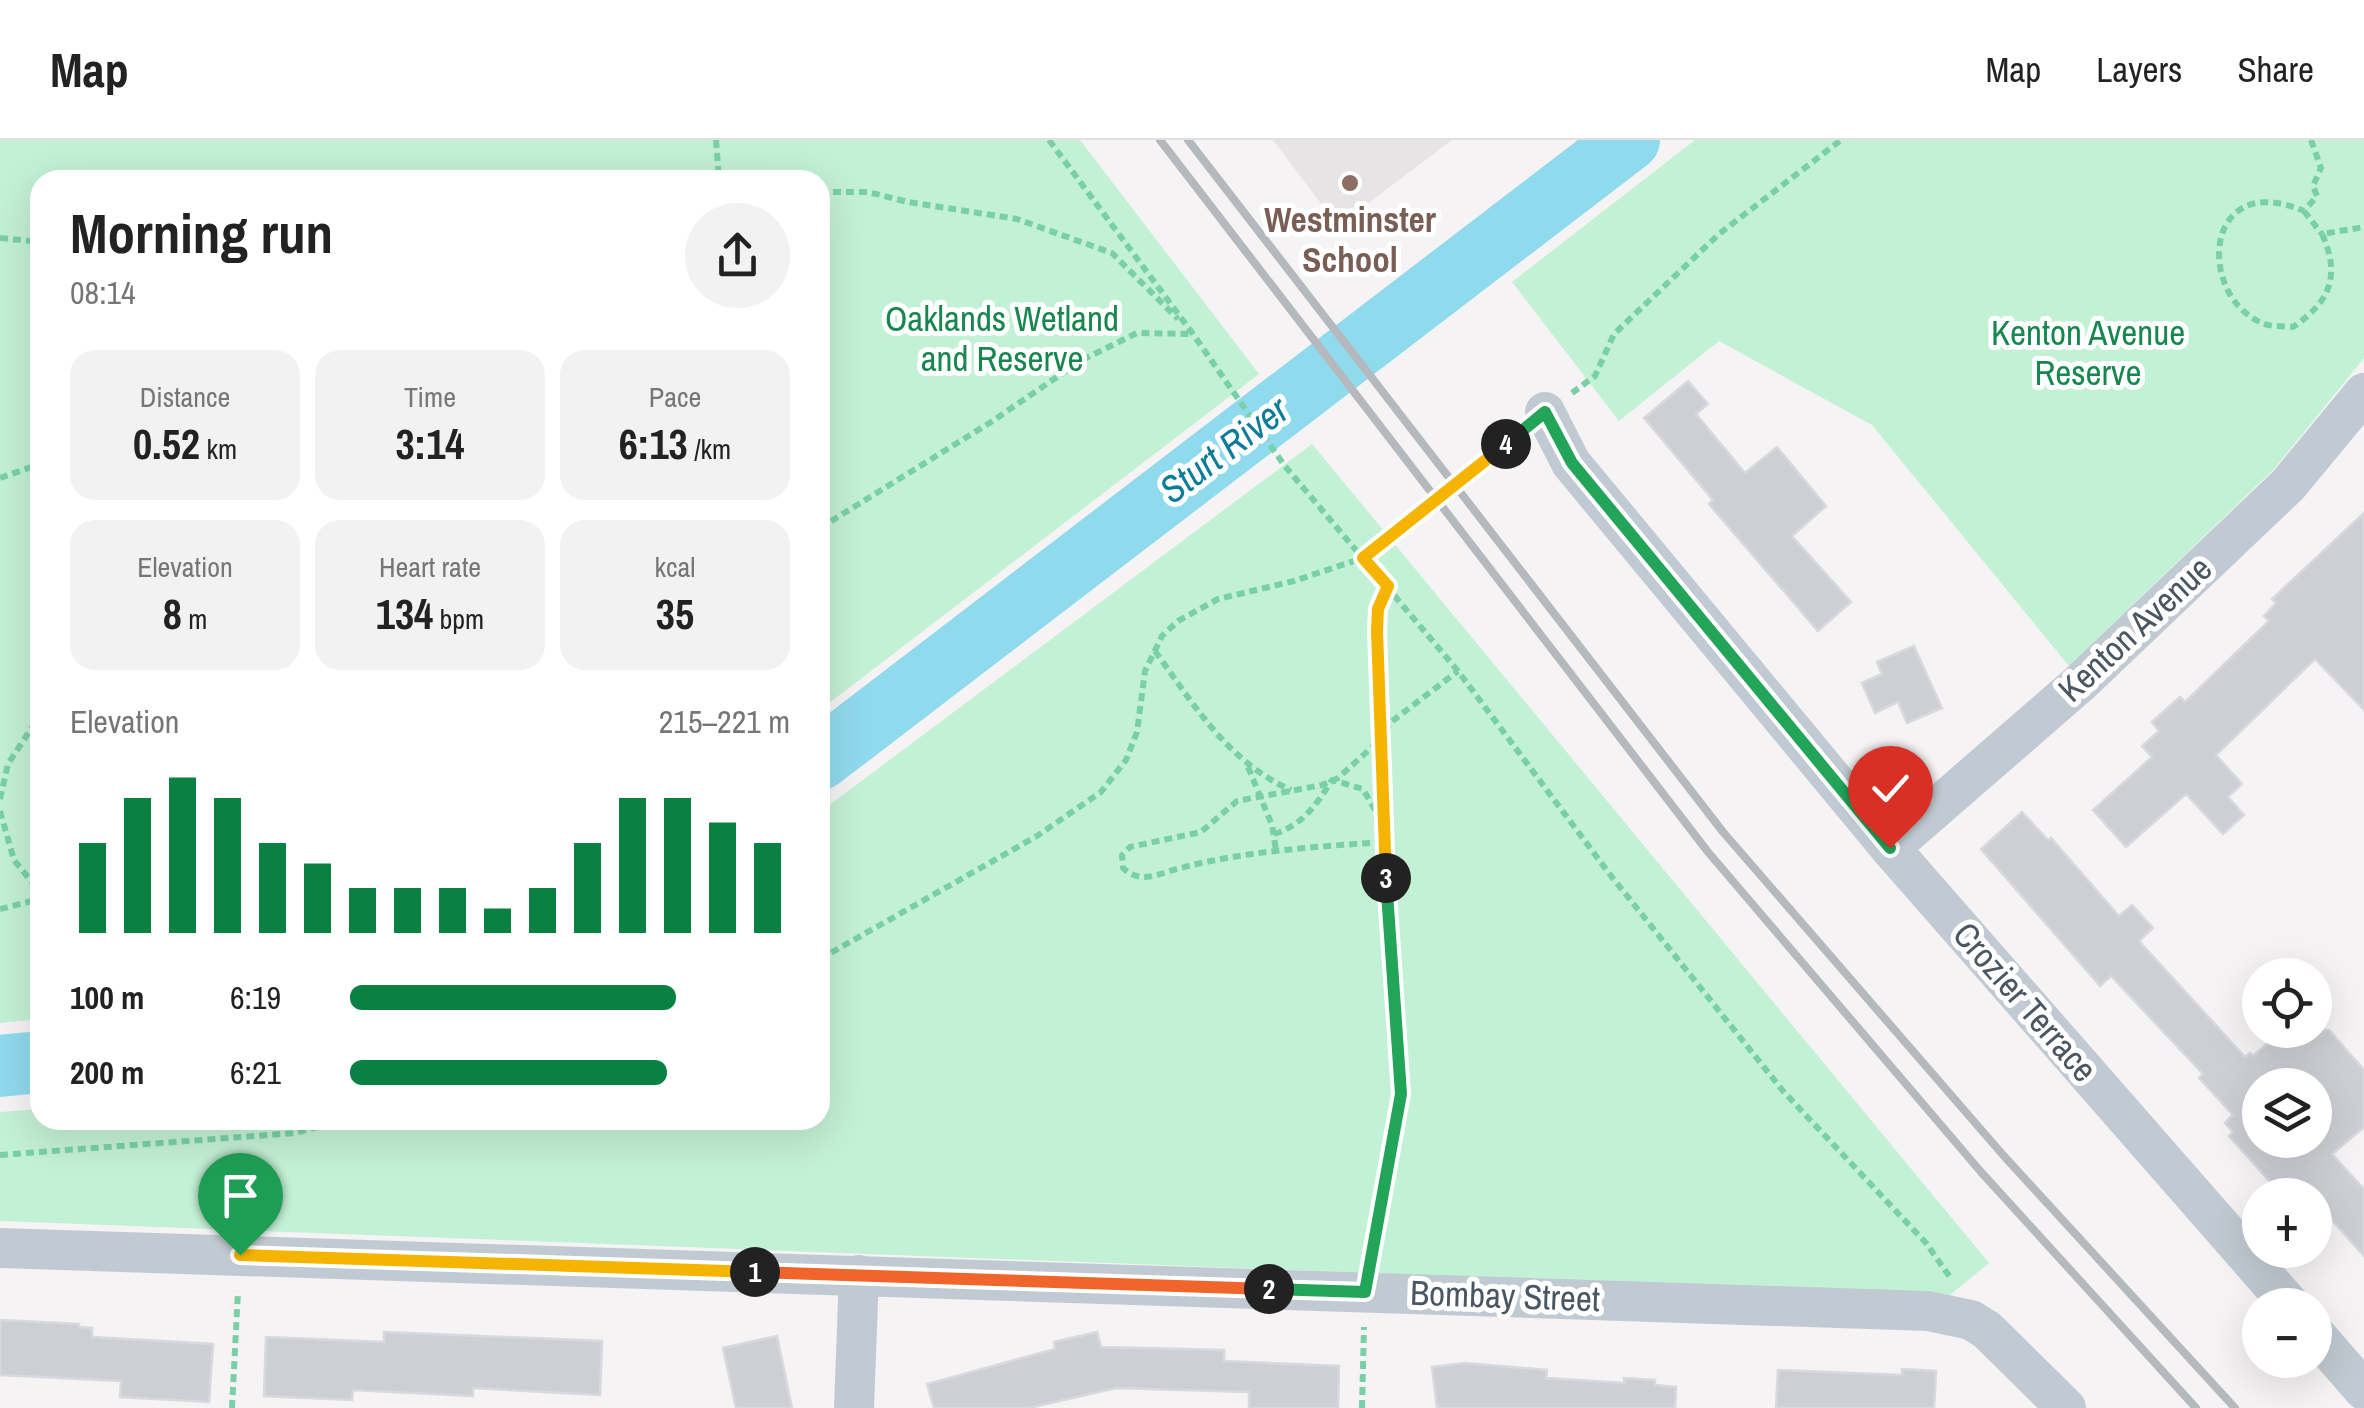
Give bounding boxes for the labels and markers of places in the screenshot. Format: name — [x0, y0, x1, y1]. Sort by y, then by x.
marker: Westminster School — [1339, 172, 1361, 194]
place label: Westminster School — [1264, 196, 1437, 283]
pin: 4 — [1481, 419, 1531, 469]
pin — [1848, 746, 1933, 849]
pin: 3 — [1361, 853, 1411, 903]
pin — [198, 1153, 283, 1256]
pin: 1 — [730, 1247, 780, 1297]
pin: 2 — [1244, 1264, 1294, 1314]

